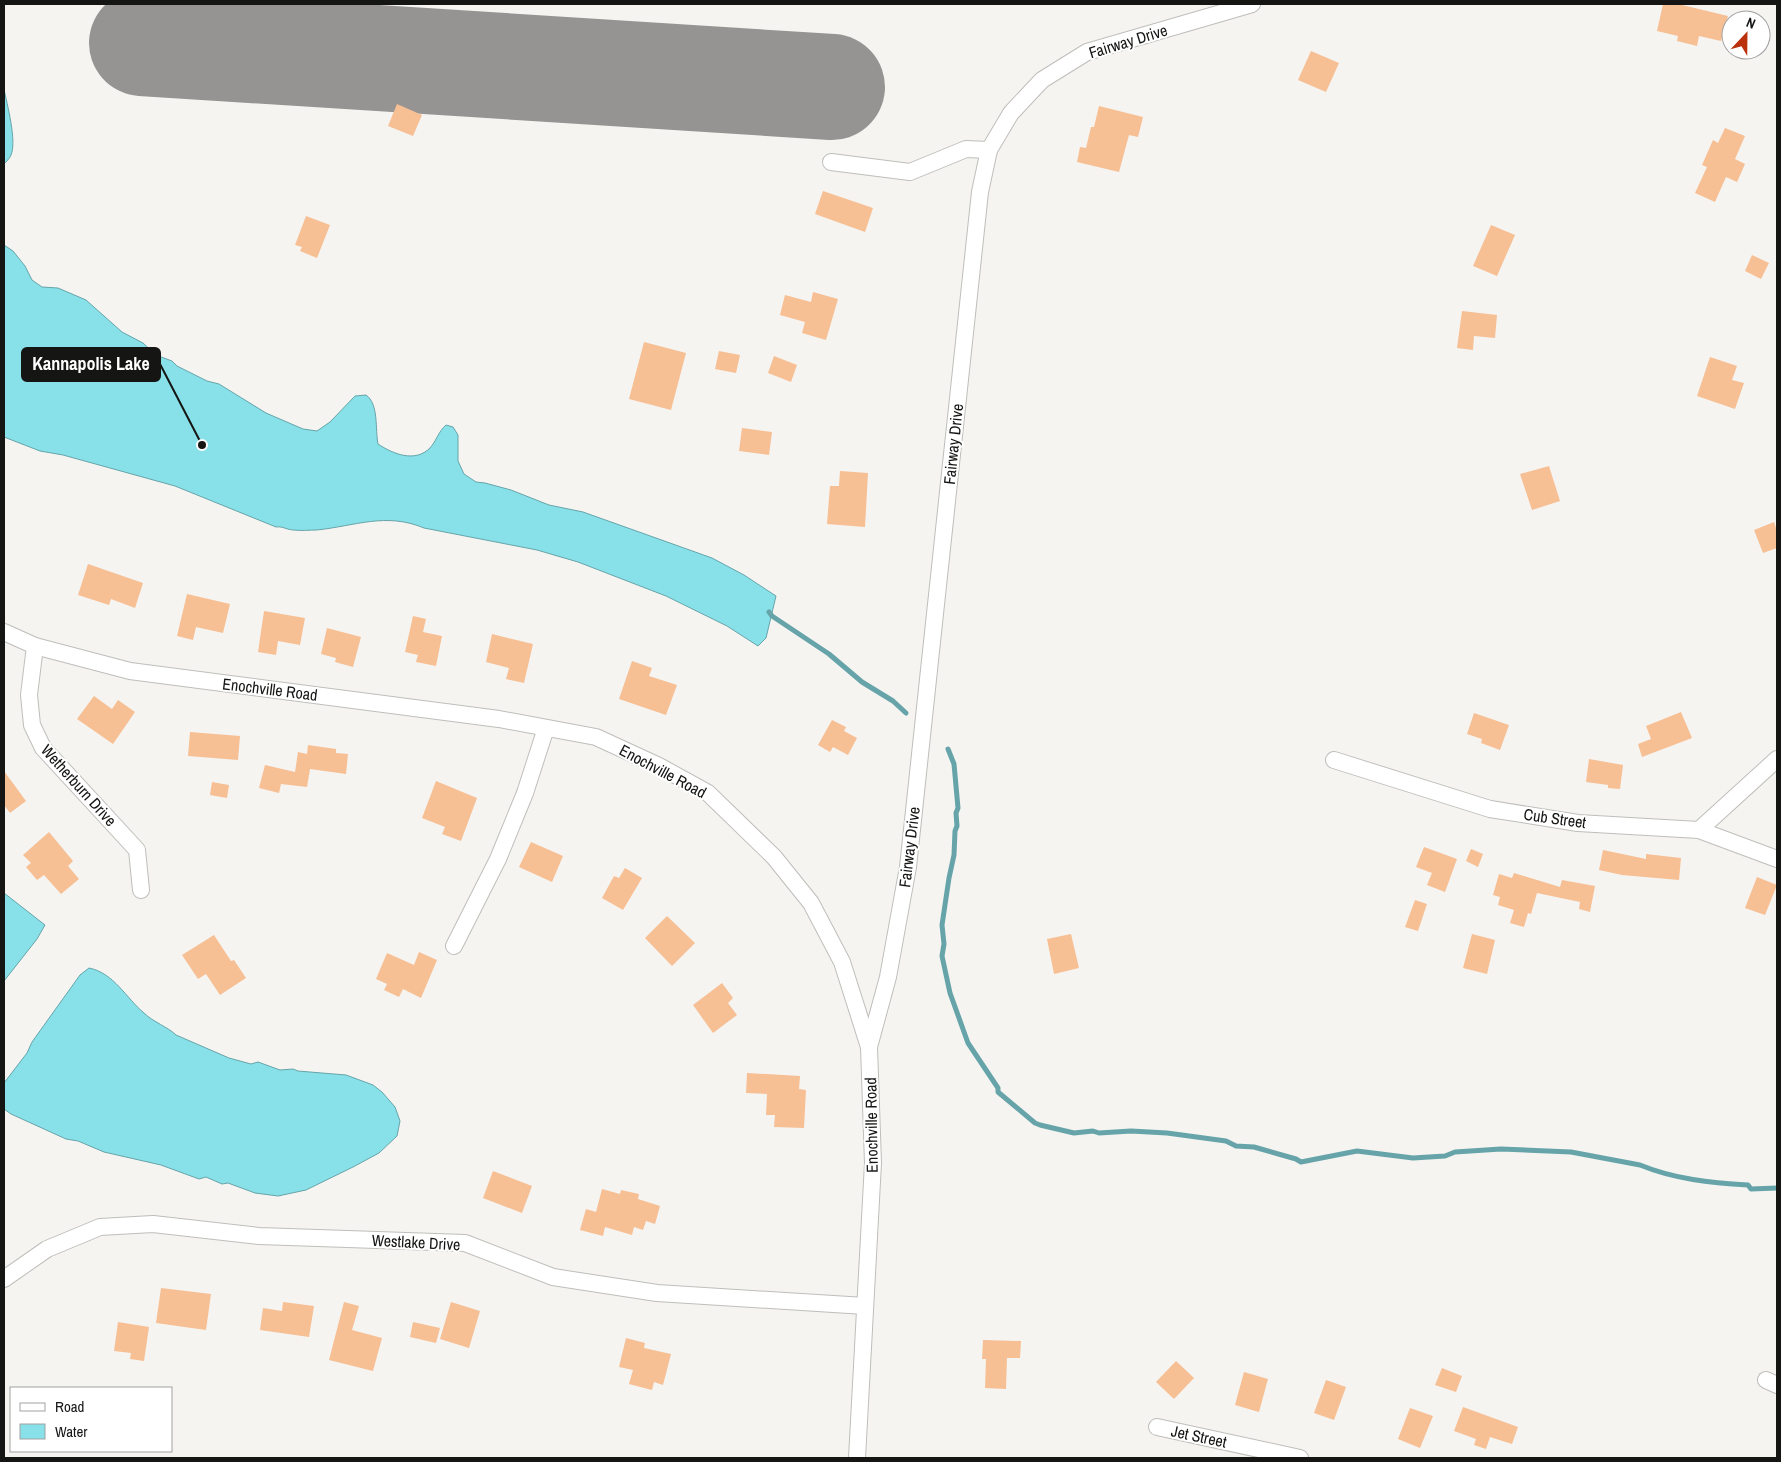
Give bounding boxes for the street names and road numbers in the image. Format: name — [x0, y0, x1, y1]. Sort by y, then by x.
street label: Fairway Drive — [1086, 19, 1170, 63]
street label: Fairway Drive — [938, 403, 968, 485]
street label: Enochville Road — [221, 672, 319, 706]
street label: Wetherburn Drive — [36, 739, 122, 831]
street label: Enochville Road — [616, 739, 710, 803]
street label: Cub Street — [1522, 803, 1588, 833]
street label: Fairway Drive — [893, 805, 925, 889]
street label: Enochville Road — [859, 1077, 883, 1173]
street label: Westlake Drive — [371, 1229, 461, 1255]
street label: Jet Street — [1169, 1419, 1229, 1453]

